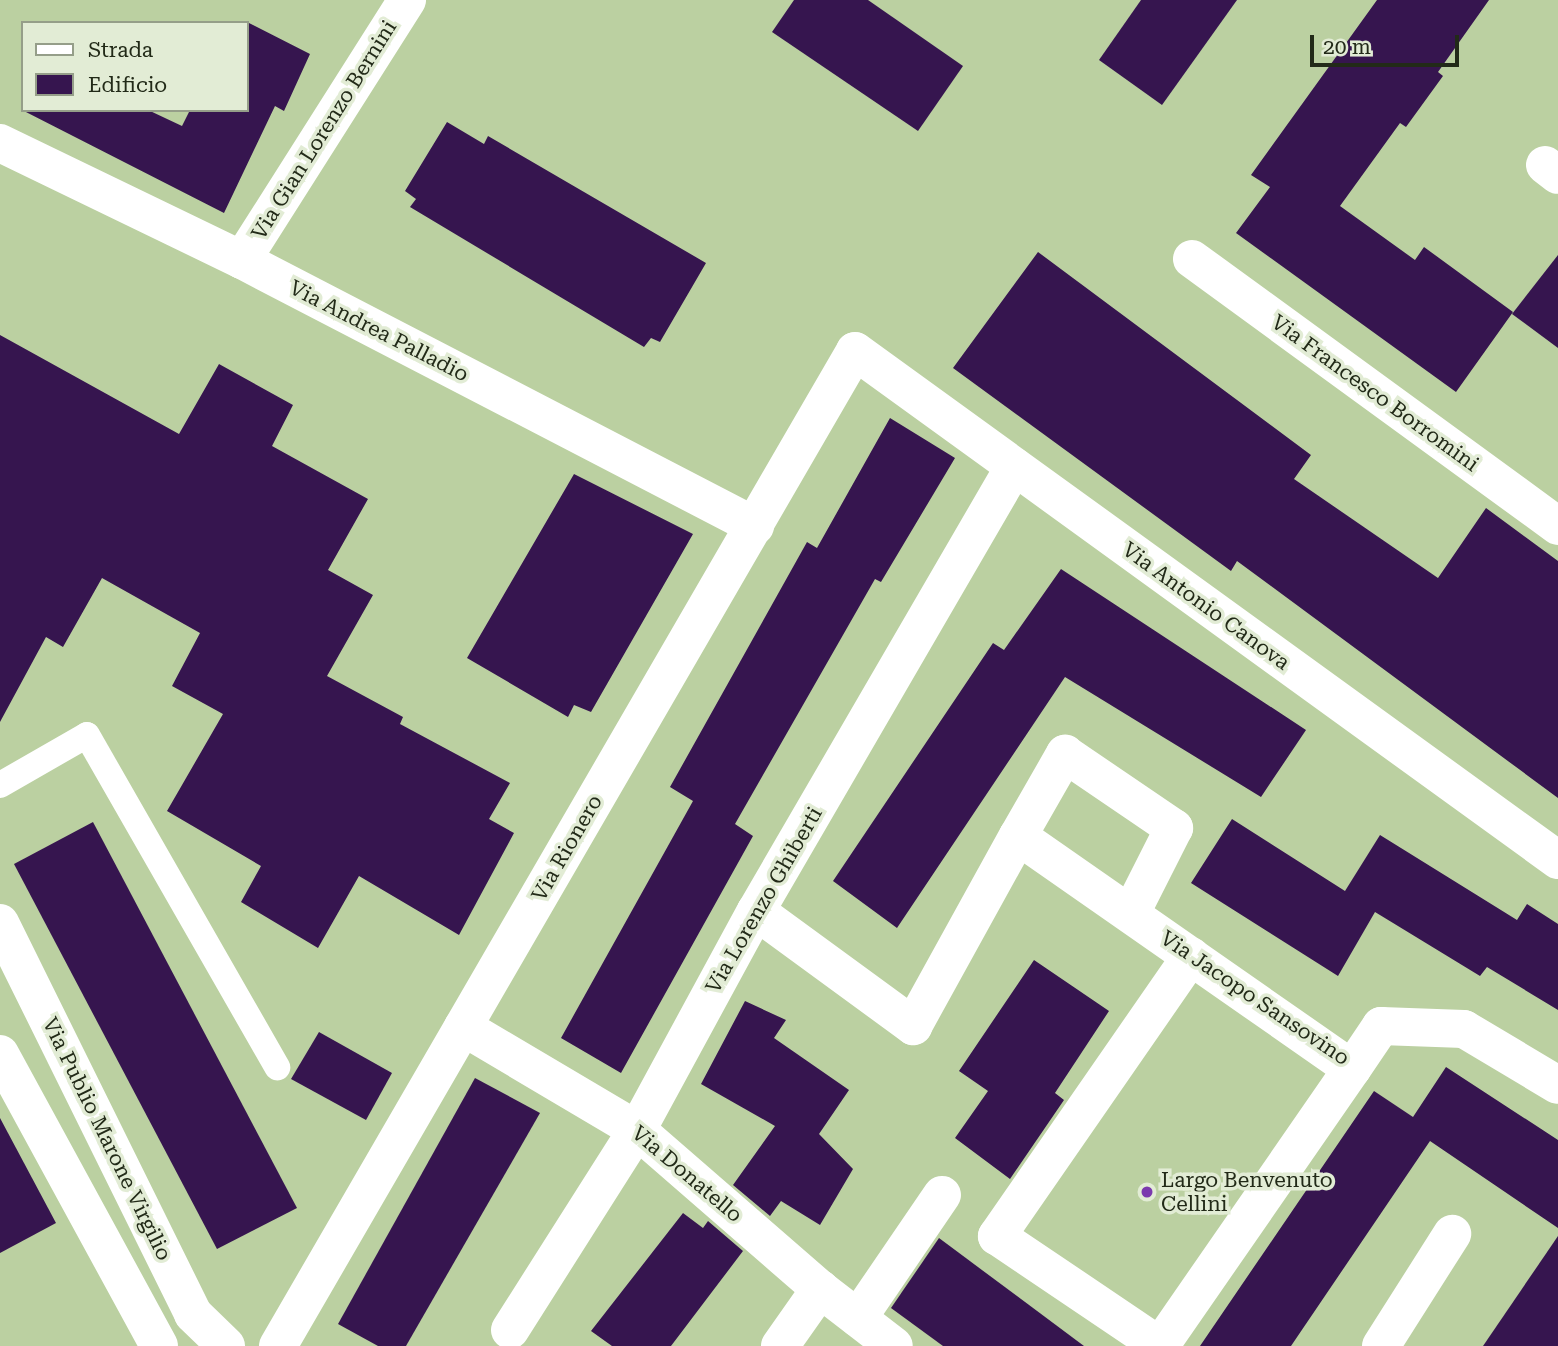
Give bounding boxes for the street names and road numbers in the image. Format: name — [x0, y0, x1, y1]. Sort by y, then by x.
street label: Via Gian Lorenzo Bernini — [246, 16, 402, 244]
street label: Via Andrea Palladio — [285, 275, 473, 387]
street label: Via Francesco Borromini — [1266, 309, 1484, 477]
street label: Via Antonio Canova — [1117, 537, 1295, 675]
street label: Via Rionero — [526, 790, 608, 906]
street label: Via Lorenzo Ghiberti — [700, 802, 828, 998]
street label: Via Jacopo Sansovino — [1156, 925, 1354, 1071]
street label: Via Publio Marone Virgilio — [37, 1013, 177, 1265]
street label: Via Donatello — [626, 1120, 748, 1228]

